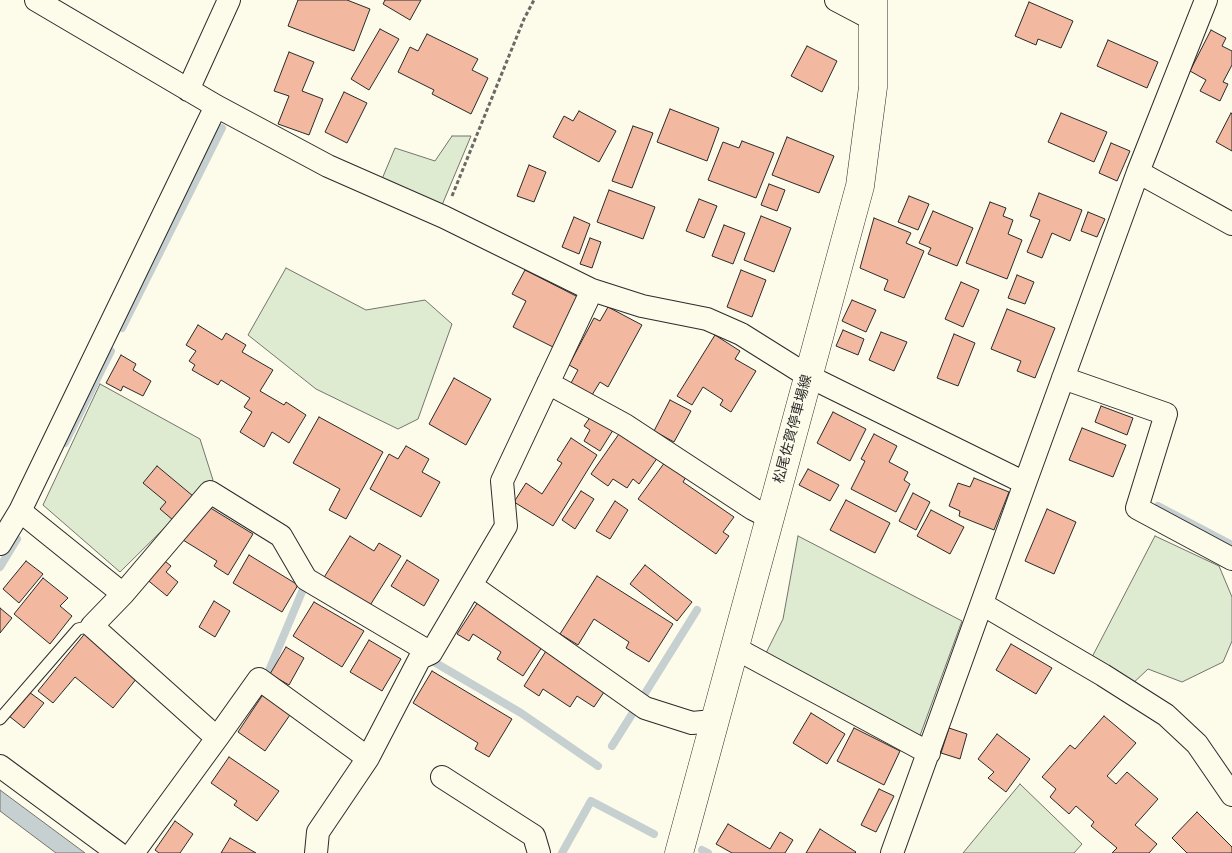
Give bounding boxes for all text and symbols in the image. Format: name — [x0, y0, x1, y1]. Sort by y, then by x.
street label: 松尾佐賀停車場線 — [770, 373, 816, 485]

